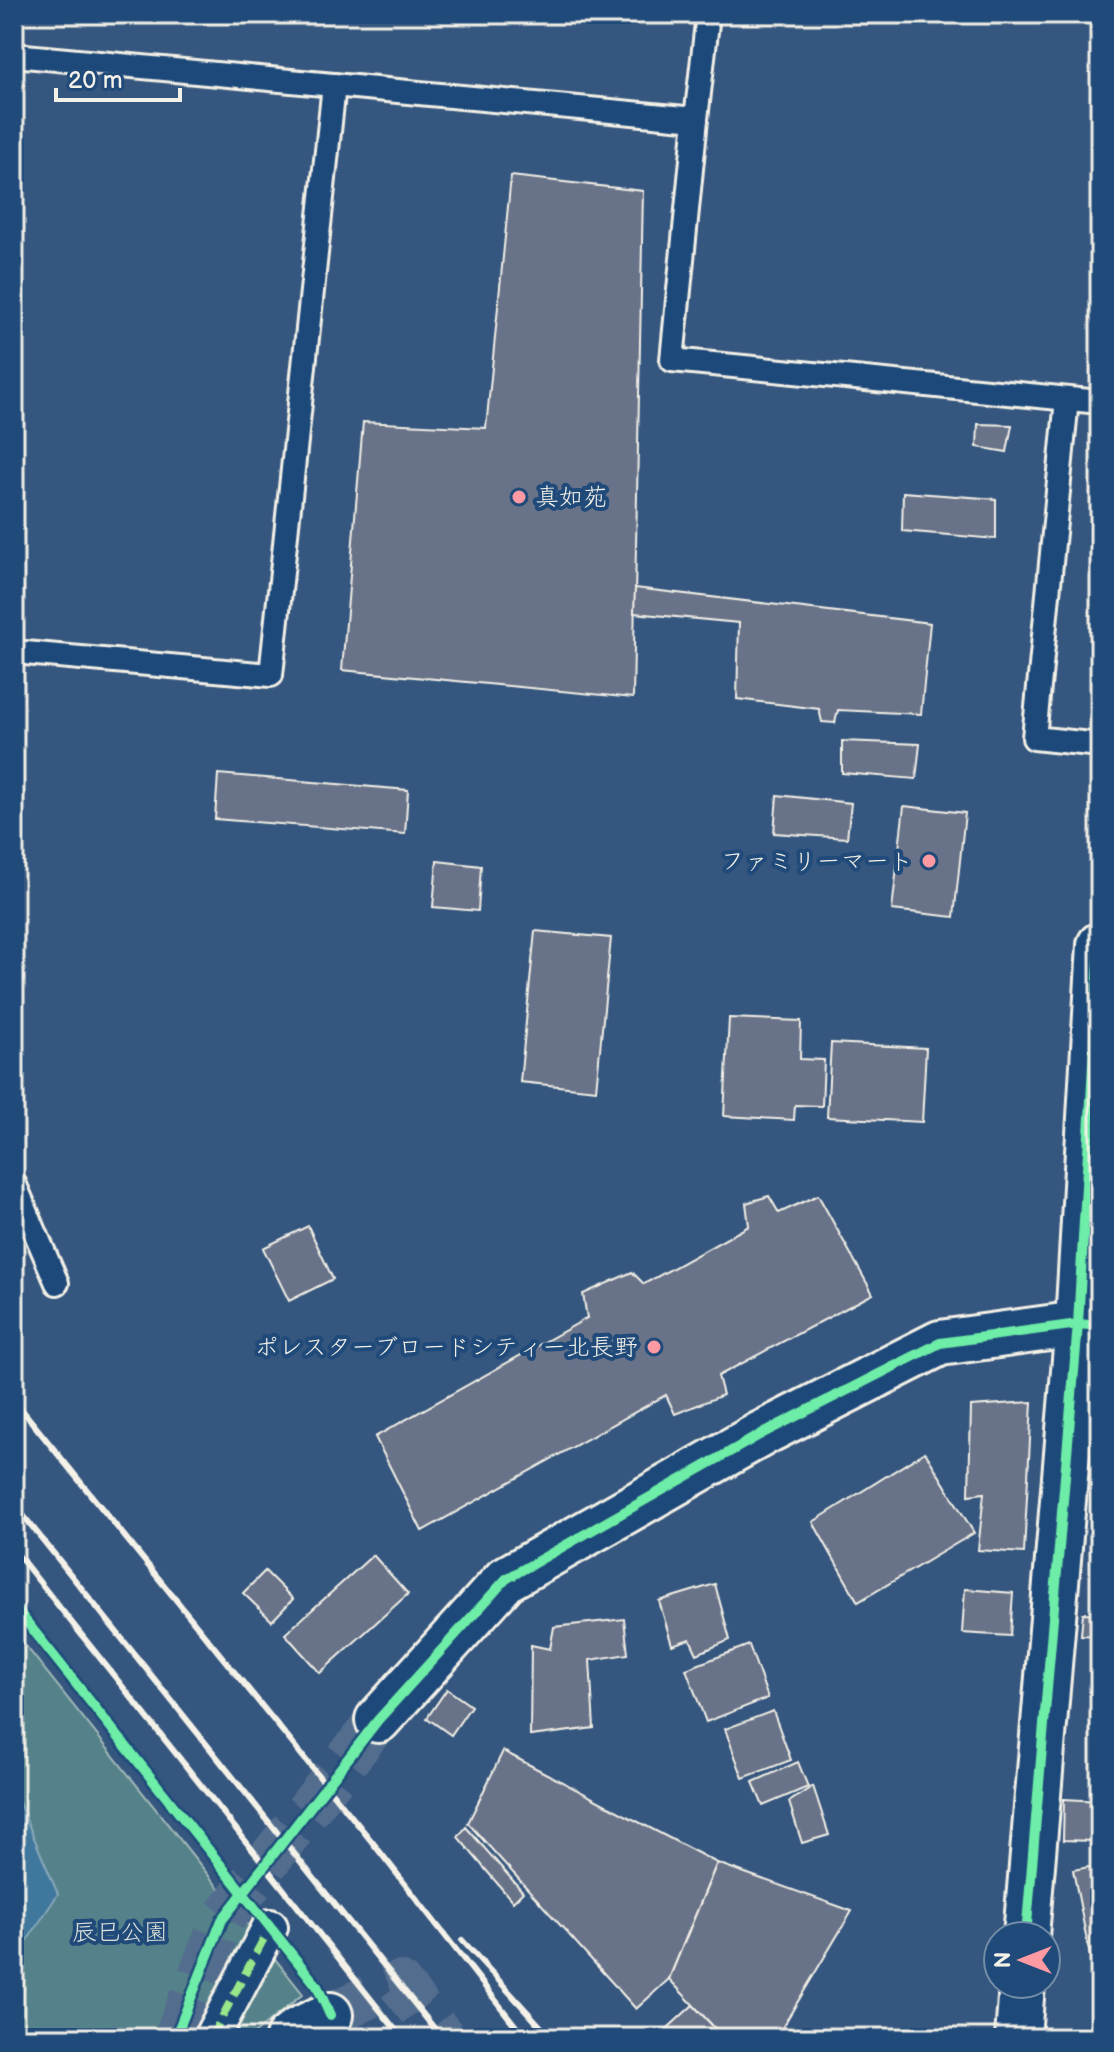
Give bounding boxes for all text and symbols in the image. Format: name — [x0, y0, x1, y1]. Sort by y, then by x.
scale bar — [56, 52, 180, 102]
text: 20 m — [68, 66, 123, 95]
place label: 真如苑 — [535, 483, 607, 512]
marker: 真如苑 — [510, 488, 528, 506]
place label: ファミリーマート — [721, 847, 913, 876]
marker: ファミリーマート — [920, 852, 938, 870]
place label: ポレスターブロードシティー北長野 — [254, 1333, 638, 1362]
marker: ポレスターブロードシティー北長野 — [645, 1338, 663, 1356]
park label: 辰巳公園 — [72, 1918, 168, 1947]
north arrow — [982, 1920, 1062, 2000]
text: N — [990, 1952, 1017, 1968]

